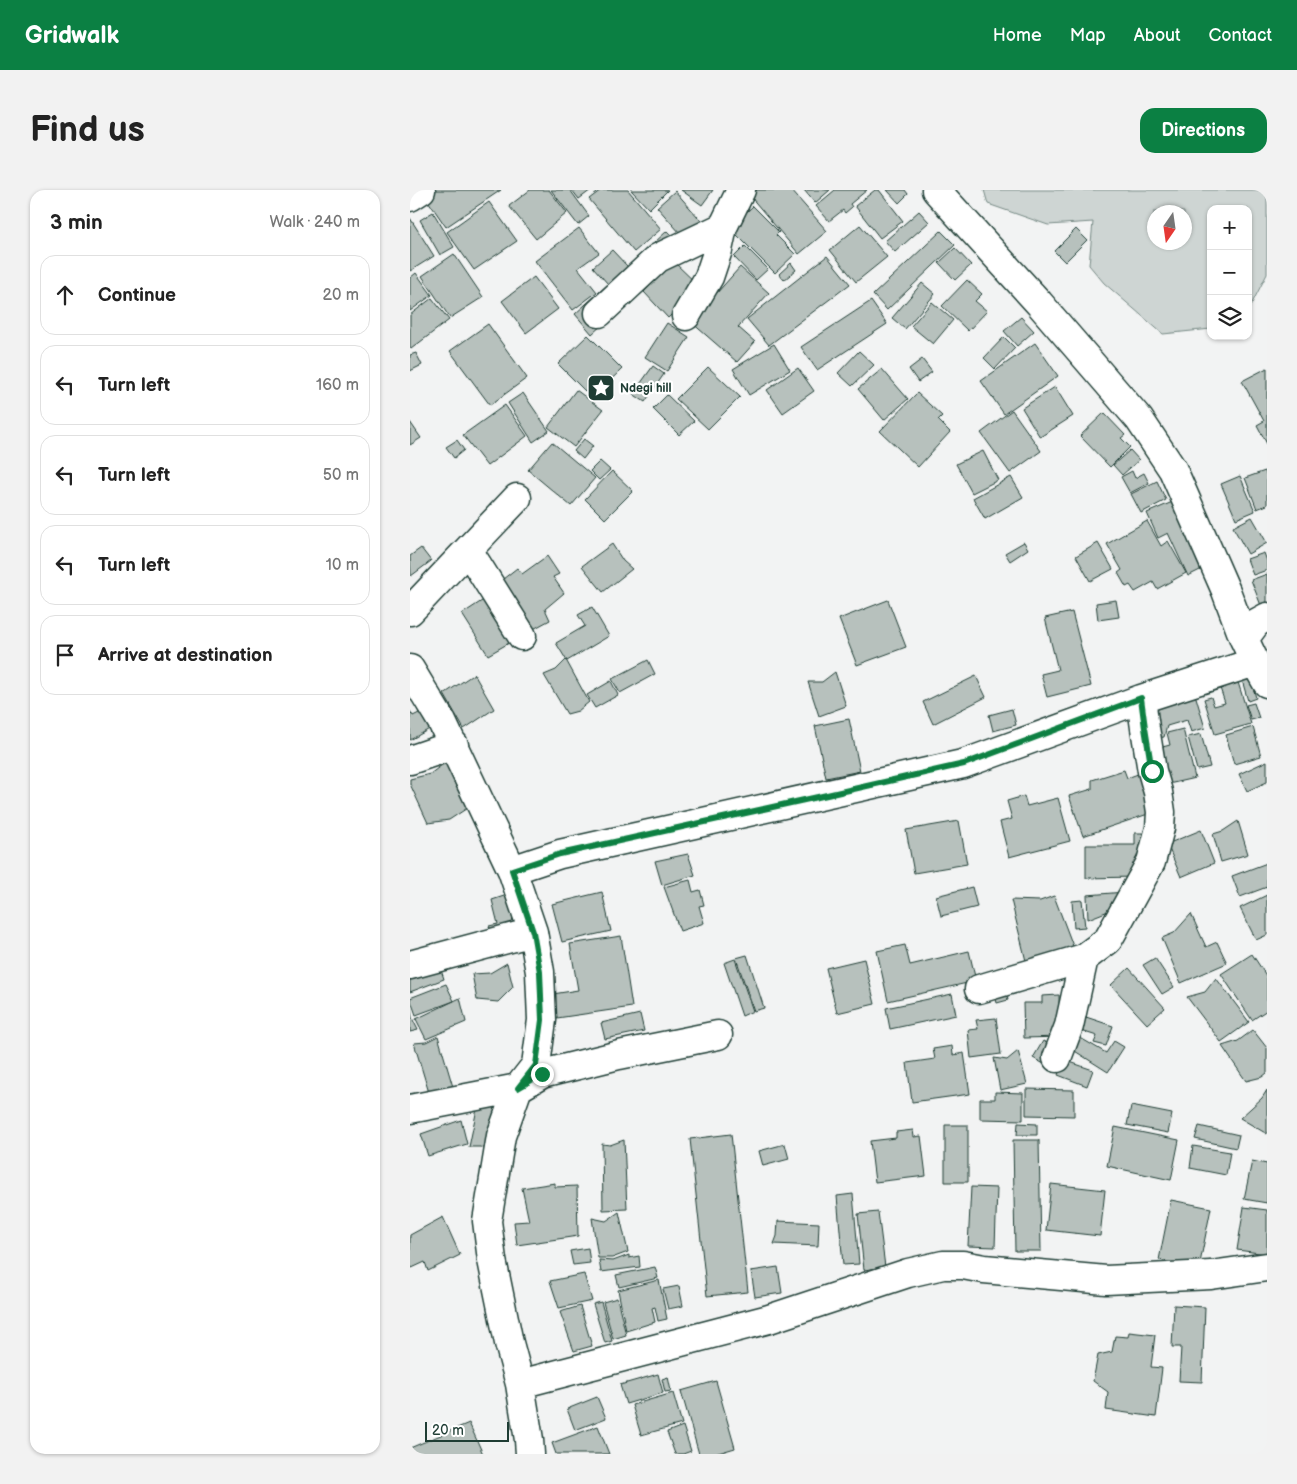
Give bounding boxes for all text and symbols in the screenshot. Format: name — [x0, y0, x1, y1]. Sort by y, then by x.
text: Gridwalk — [25, 21, 119, 50]
text: Home — [993, 25, 1042, 46]
text: Map — [1070, 25, 1106, 46]
text: About — [1134, 25, 1181, 46]
text: Contact — [1209, 25, 1272, 46]
button: Directions — [1140, 108, 1267, 153]
text: Find us — [30, 109, 145, 152]
north arrow — [1147, 205, 1192, 250]
map controls — [1207, 205, 1252, 340]
button: + — [1207, 205, 1252, 250]
text: 3 min — [50, 210, 103, 235]
text: Walk · 240 m — [270, 213, 360, 232]
button: − — [1207, 250, 1252, 295]
icon: ahead — [51, 281, 79, 309]
text: Continue — [98, 284, 176, 307]
text: 20 m — [323, 286, 359, 305]
button: layers — [1207, 295, 1252, 340]
icon: left — [51, 371, 79, 399]
place icon: Ndegi hill — [586, 373, 616, 403]
text: Turn left — [98, 374, 170, 397]
text: 160 m — [316, 376, 359, 395]
place label: Ndegi hill — [620, 381, 671, 396]
icon: left — [51, 461, 79, 489]
text: Turn left — [98, 464, 170, 487]
text: 50 m — [323, 466, 359, 485]
icon: left — [51, 551, 79, 579]
text: Turn left — [98, 554, 170, 577]
text: 10 m — [326, 556, 359, 575]
icon: arrive — [51, 641, 79, 669]
text: Arrive at destination — [98, 644, 273, 667]
route start — [1141, 760, 1164, 783]
route end — [531, 1063, 554, 1086]
scale bar — [425, 1419, 509, 1442]
text: 20 m — [432, 1422, 464, 1439]

